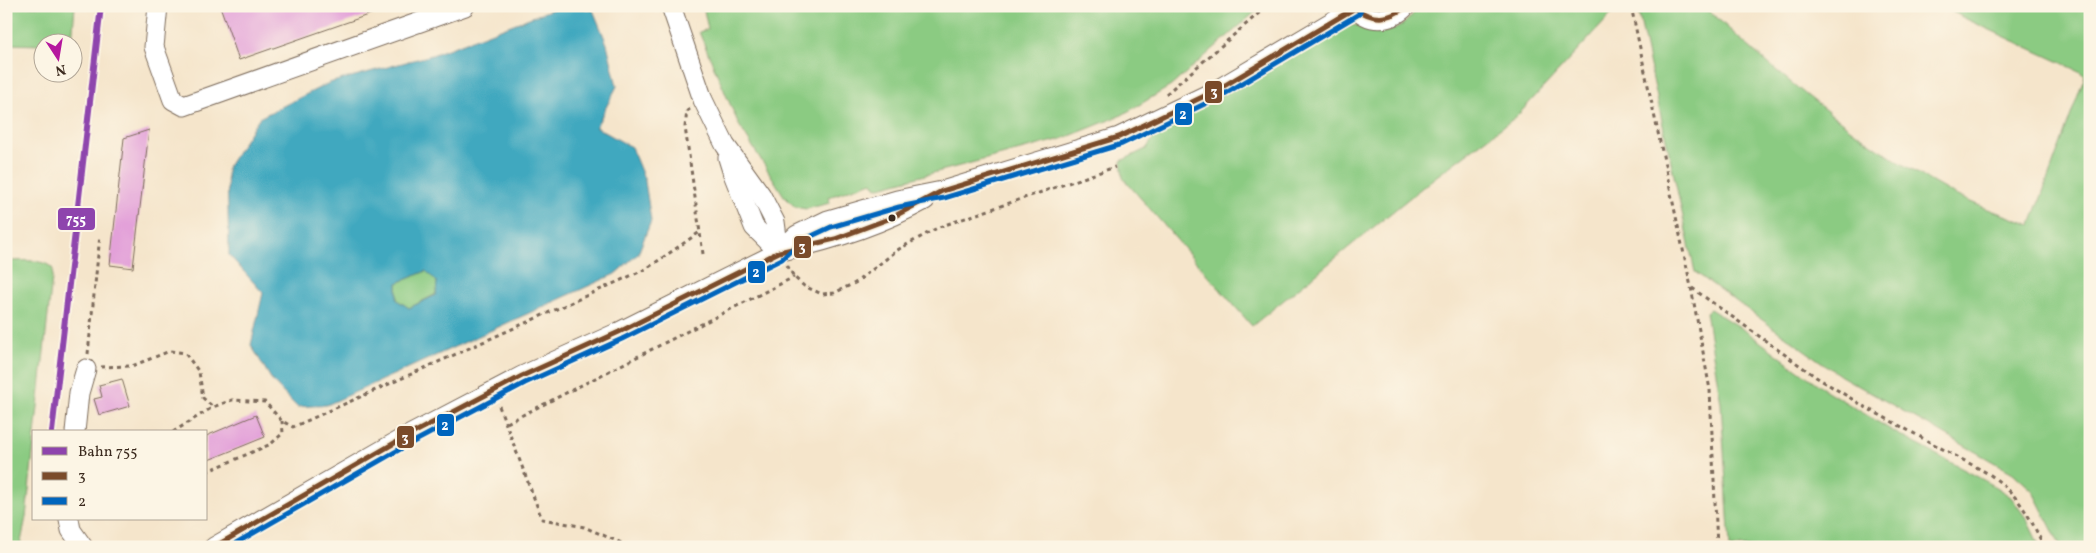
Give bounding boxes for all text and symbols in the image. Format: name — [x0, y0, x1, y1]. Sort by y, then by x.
north arrow — [32, 32, 82, 82]
text: N — [53, 59, 67, 80]
line badge: 3 — [1204, 80, 1223, 104]
text: 3 — [1210, 83, 1218, 102]
line badge: 2 — [1174, 102, 1193, 126]
text: 2 — [1179, 106, 1187, 125]
line badge: 755 — [57, 207, 96, 231]
text: 755 — [66, 211, 86, 230]
unlabelled marker — [887, 213, 897, 223]
line badge: 3 — [793, 235, 812, 259]
text: 3 — [798, 238, 806, 257]
line badge: 2 — [747, 260, 766, 284]
text: 2 — [752, 264, 760, 283]
line badge: 2 — [436, 413, 455, 437]
text: 2 — [441, 417, 449, 436]
line badge: 3 — [396, 425, 415, 449]
text: 3 — [401, 429, 409, 448]
legend — [32, 430, 208, 520]
text: Bahn 755 — [78, 442, 137, 463]
text: 3 — [78, 466, 86, 487]
text: 2 — [78, 492, 86, 513]

